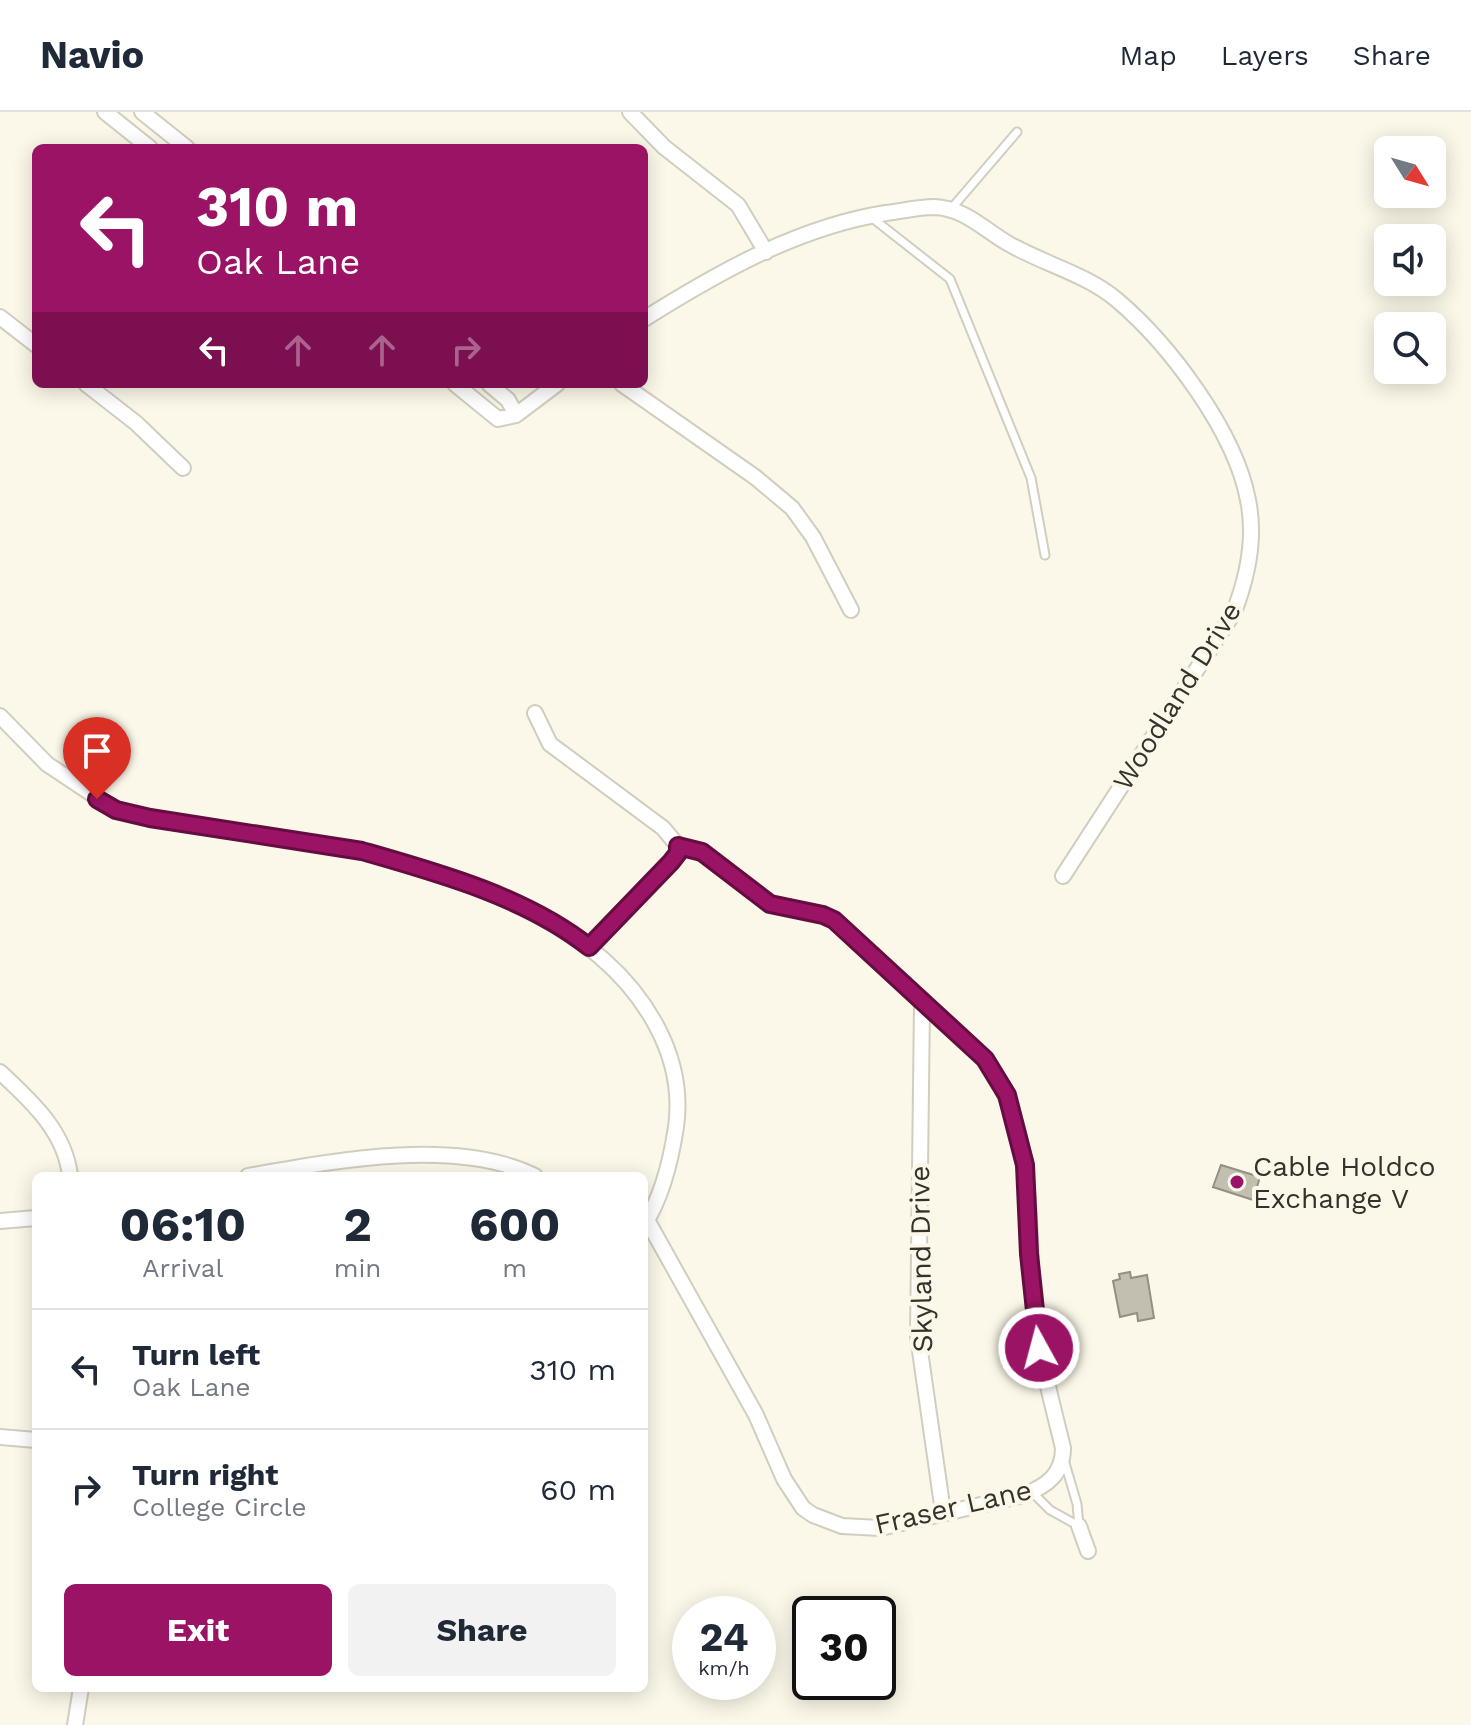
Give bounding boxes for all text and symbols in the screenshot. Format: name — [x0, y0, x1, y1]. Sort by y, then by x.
text: Navio — [40, 33, 144, 77]
text: Map — [1120, 39, 1177, 72]
text: Layers — [1221, 39, 1309, 72]
text: Share — [1353, 39, 1431, 72]
north arrow — [1374, 136, 1446, 208]
map controls — [1374, 136, 1446, 384]
text: 310 m — [196, 174, 358, 240]
icon: left — [64, 176, 168, 280]
button: sound — [1374, 224, 1446, 296]
text: Oak Lane — [196, 241, 360, 283]
button: search — [1374, 312, 1446, 384]
icon: left — [192, 328, 236, 372]
icon: ahead — [276, 328, 320, 372]
icon: ahead — [360, 328, 404, 372]
icon: right — [444, 328, 488, 372]
street label: Woodland Drive — [1106, 596, 1248, 796]
pin — [63, 717, 131, 799]
icon: arrive — [75, 729, 119, 773]
place label: Cable Holdco Exchange V — [1253, 1150, 1436, 1215]
street label: Skyland Drive — [903, 1165, 939, 1353]
marker: Cable Holdco Exchange V — [1228, 1173, 1246, 1191]
text: 06:10 — [120, 1196, 246, 1253]
text: 2 — [343, 1196, 372, 1253]
text: 600 — [469, 1196, 560, 1253]
text: Arrival — [142, 1253, 223, 1283]
text: min — [334, 1253, 381, 1283]
text: m — [502, 1253, 527, 1283]
position arrow — [997, 1306, 1081, 1390]
text: Turn left — [132, 1337, 260, 1372]
icon: left — [64, 1347, 108, 1391]
text: 310 m — [529, 1352, 616, 1387]
text: Oak Lane — [132, 1372, 251, 1402]
text: Turn right — [132, 1457, 278, 1492]
icon: right — [64, 1467, 108, 1511]
text: 60 m — [540, 1472, 616, 1507]
street label: Fraser Lane — [871, 1473, 1035, 1541]
text: College Circle — [132, 1492, 307, 1522]
button: Exit — [64, 1584, 332, 1676]
button: Share — [348, 1584, 616, 1676]
speed limit sign: 30 — [792, 1596, 896, 1700]
text: 24 — [699, 1614, 749, 1661]
text: km/h — [698, 1656, 750, 1680]

